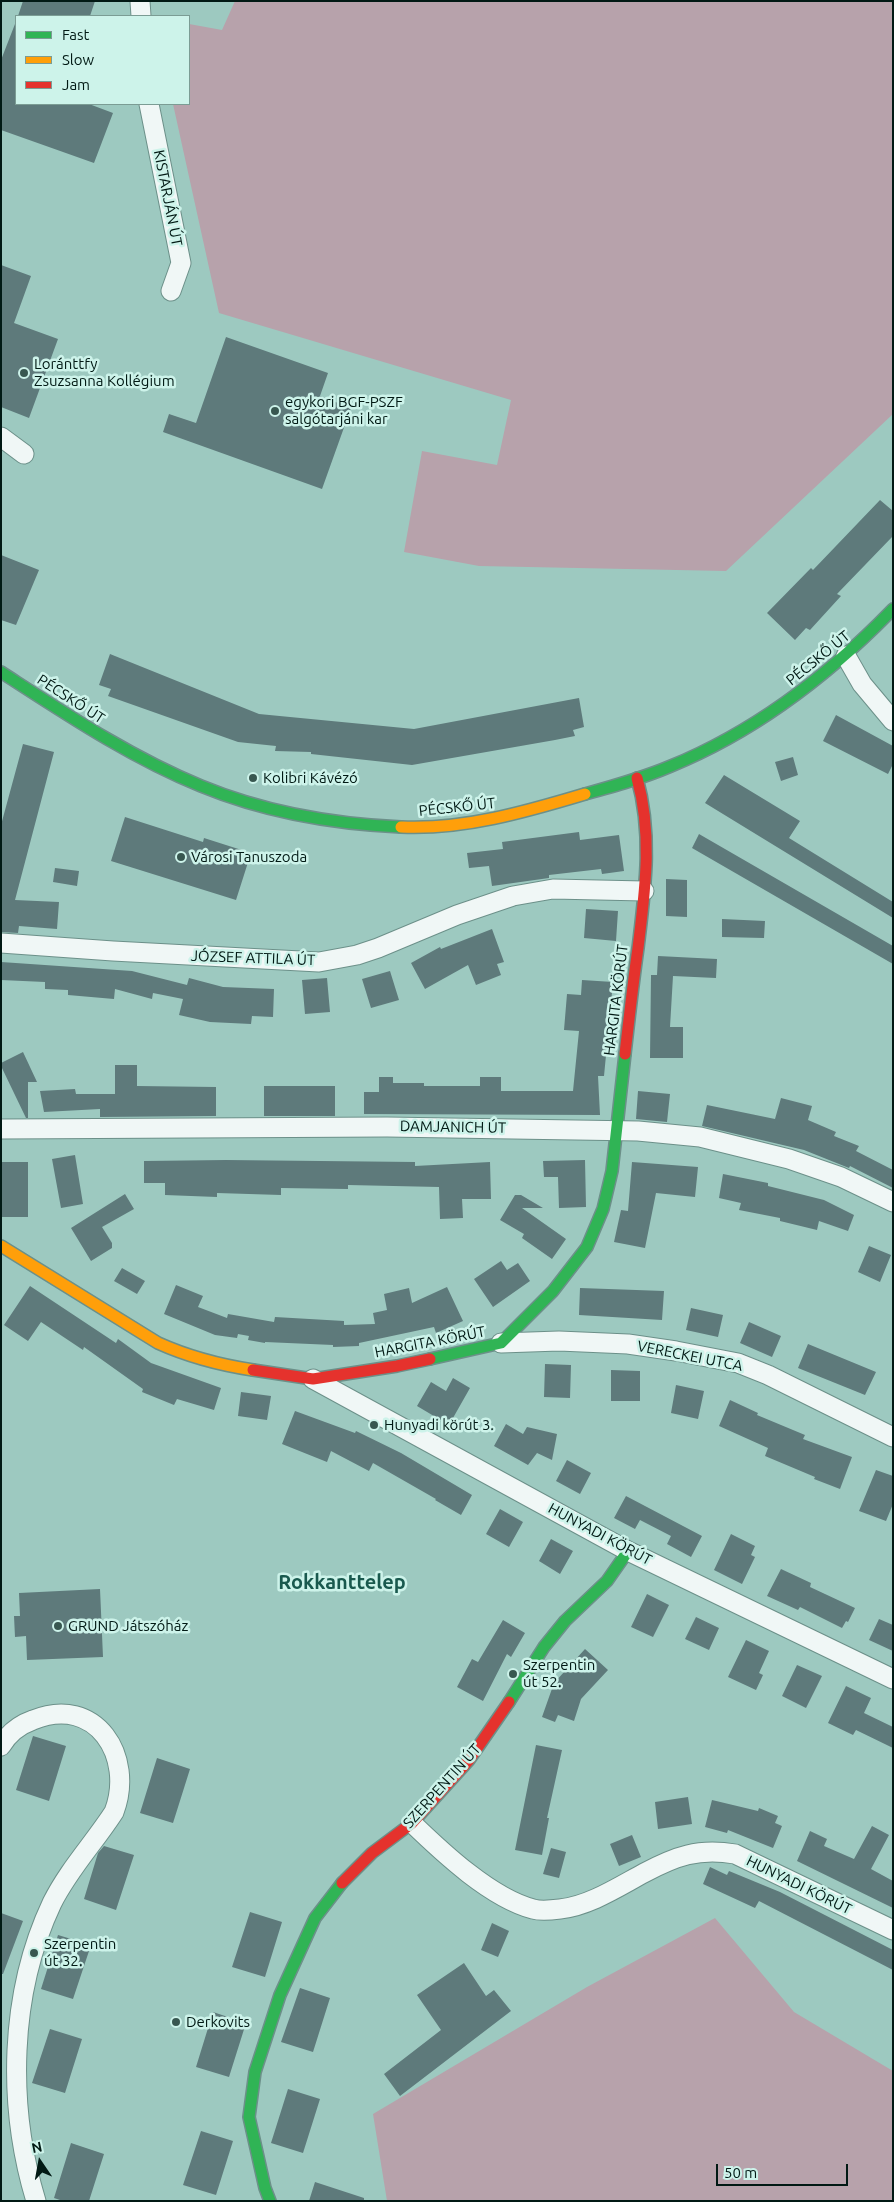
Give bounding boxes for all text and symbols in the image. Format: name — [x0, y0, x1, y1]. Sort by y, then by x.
legend — [15, 15, 190, 105]
text: Fast — [62, 26, 89, 43]
text: Slow — [62, 51, 94, 68]
text: Jam — [62, 76, 90, 93]
street label: KISTARJÁN ÚT — [150, 148, 186, 248]
place label: Loránttfy Zsuzsanna Kollégium — [34, 355, 175, 390]
marker: Loránttfy Zsuzsanna Kollégium — [18, 367, 30, 379]
place label: egykori BGF-PSZF salgótarjáni kar — [285, 393, 403, 428]
marker: egykori BGF-PSZF salgótarjáni kar — [269, 405, 281, 417]
street label: PÉCSKŐ ÚT — [783, 627, 853, 689]
street label: PÉCSKŐ ÚT — [34, 671, 108, 727]
place label: Kolibri Kávézó — [263, 769, 358, 787]
marker: Kolibri Kávézó — [247, 772, 259, 784]
street label: PÉCSKŐ ÚT — [418, 794, 496, 820]
place label: Városi Tanuszoda — [191, 848, 307, 866]
marker: Városi Tanuszoda — [175, 851, 187, 863]
street label: HARGITA KÖRÚT — [600, 943, 632, 1057]
street label: JÓZSEF ATTILA ÚT — [190, 947, 316, 969]
street label: DAMJANICH ÚT — [400, 1117, 506, 1137]
street label: HARGITA KÖRÚT — [373, 1322, 487, 1362]
street label: VERECKEI UTCA — [636, 1337, 744, 1375]
place label: Hunyadi körút 3. — [384, 1416, 494, 1434]
marker: Hunyadi körút 3. — [368, 1419, 380, 1431]
street label: HUNYADI KÖRÚT — [545, 1499, 655, 1569]
district label: Rokkanttelep — [278, 1570, 406, 1594]
place label: GRUND Játszóház — [68, 1617, 188, 1635]
marker: GRUND Játszóház — [52, 1620, 64, 1632]
place label: Szerpentin út 52. — [523, 1656, 595, 1691]
marker: Szerpentin út 52. — [507, 1668, 519, 1680]
street label: SZERPENTIN ÚT — [399, 1740, 485, 1832]
street label: HUNYADI KÖRÚT — [743, 1852, 855, 1918]
place label: Szerpentin út 32. — [44, 1935, 116, 1970]
marker: Szerpentin út 32. — [28, 1947, 40, 1959]
place label: Derkovits — [186, 2013, 250, 2031]
marker: Derkovits — [170, 2016, 182, 2028]
north arrow — [15, 2137, 65, 2187]
text: N — [30, 2138, 44, 2156]
scale bar — [719, 2154, 852, 2186]
text: 50 m — [724, 2164, 757, 2181]

